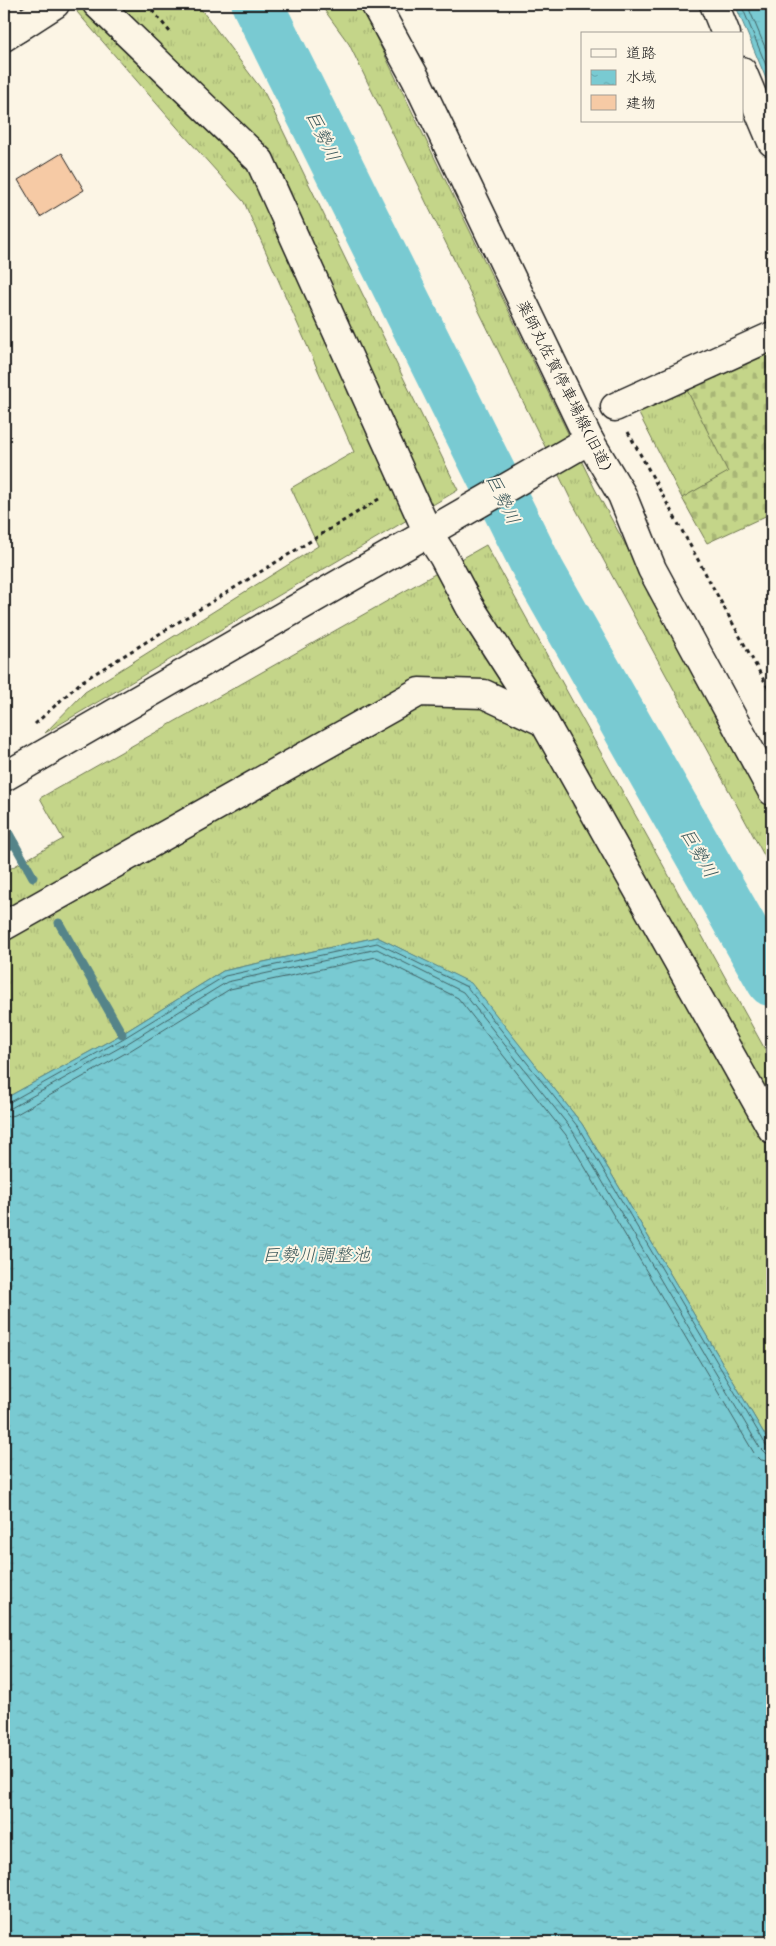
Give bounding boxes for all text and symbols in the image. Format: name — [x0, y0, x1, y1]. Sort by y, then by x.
legend — [581, 32, 744, 122]
text: 道路 — [626, 44, 656, 64]
text: 水域 — [626, 68, 656, 88]
text: 建物 — [626, 94, 656, 114]
water label: 巨勢川 — [299, 107, 345, 166]
street label: 薬師丸佐賀停車場線(旧道) — [512, 297, 616, 475]
water label: 巨勢川 — [479, 470, 525, 529]
water label: 巨勢川 — [674, 824, 722, 883]
water label: 巨勢川調整池 — [262, 1244, 371, 1268]

